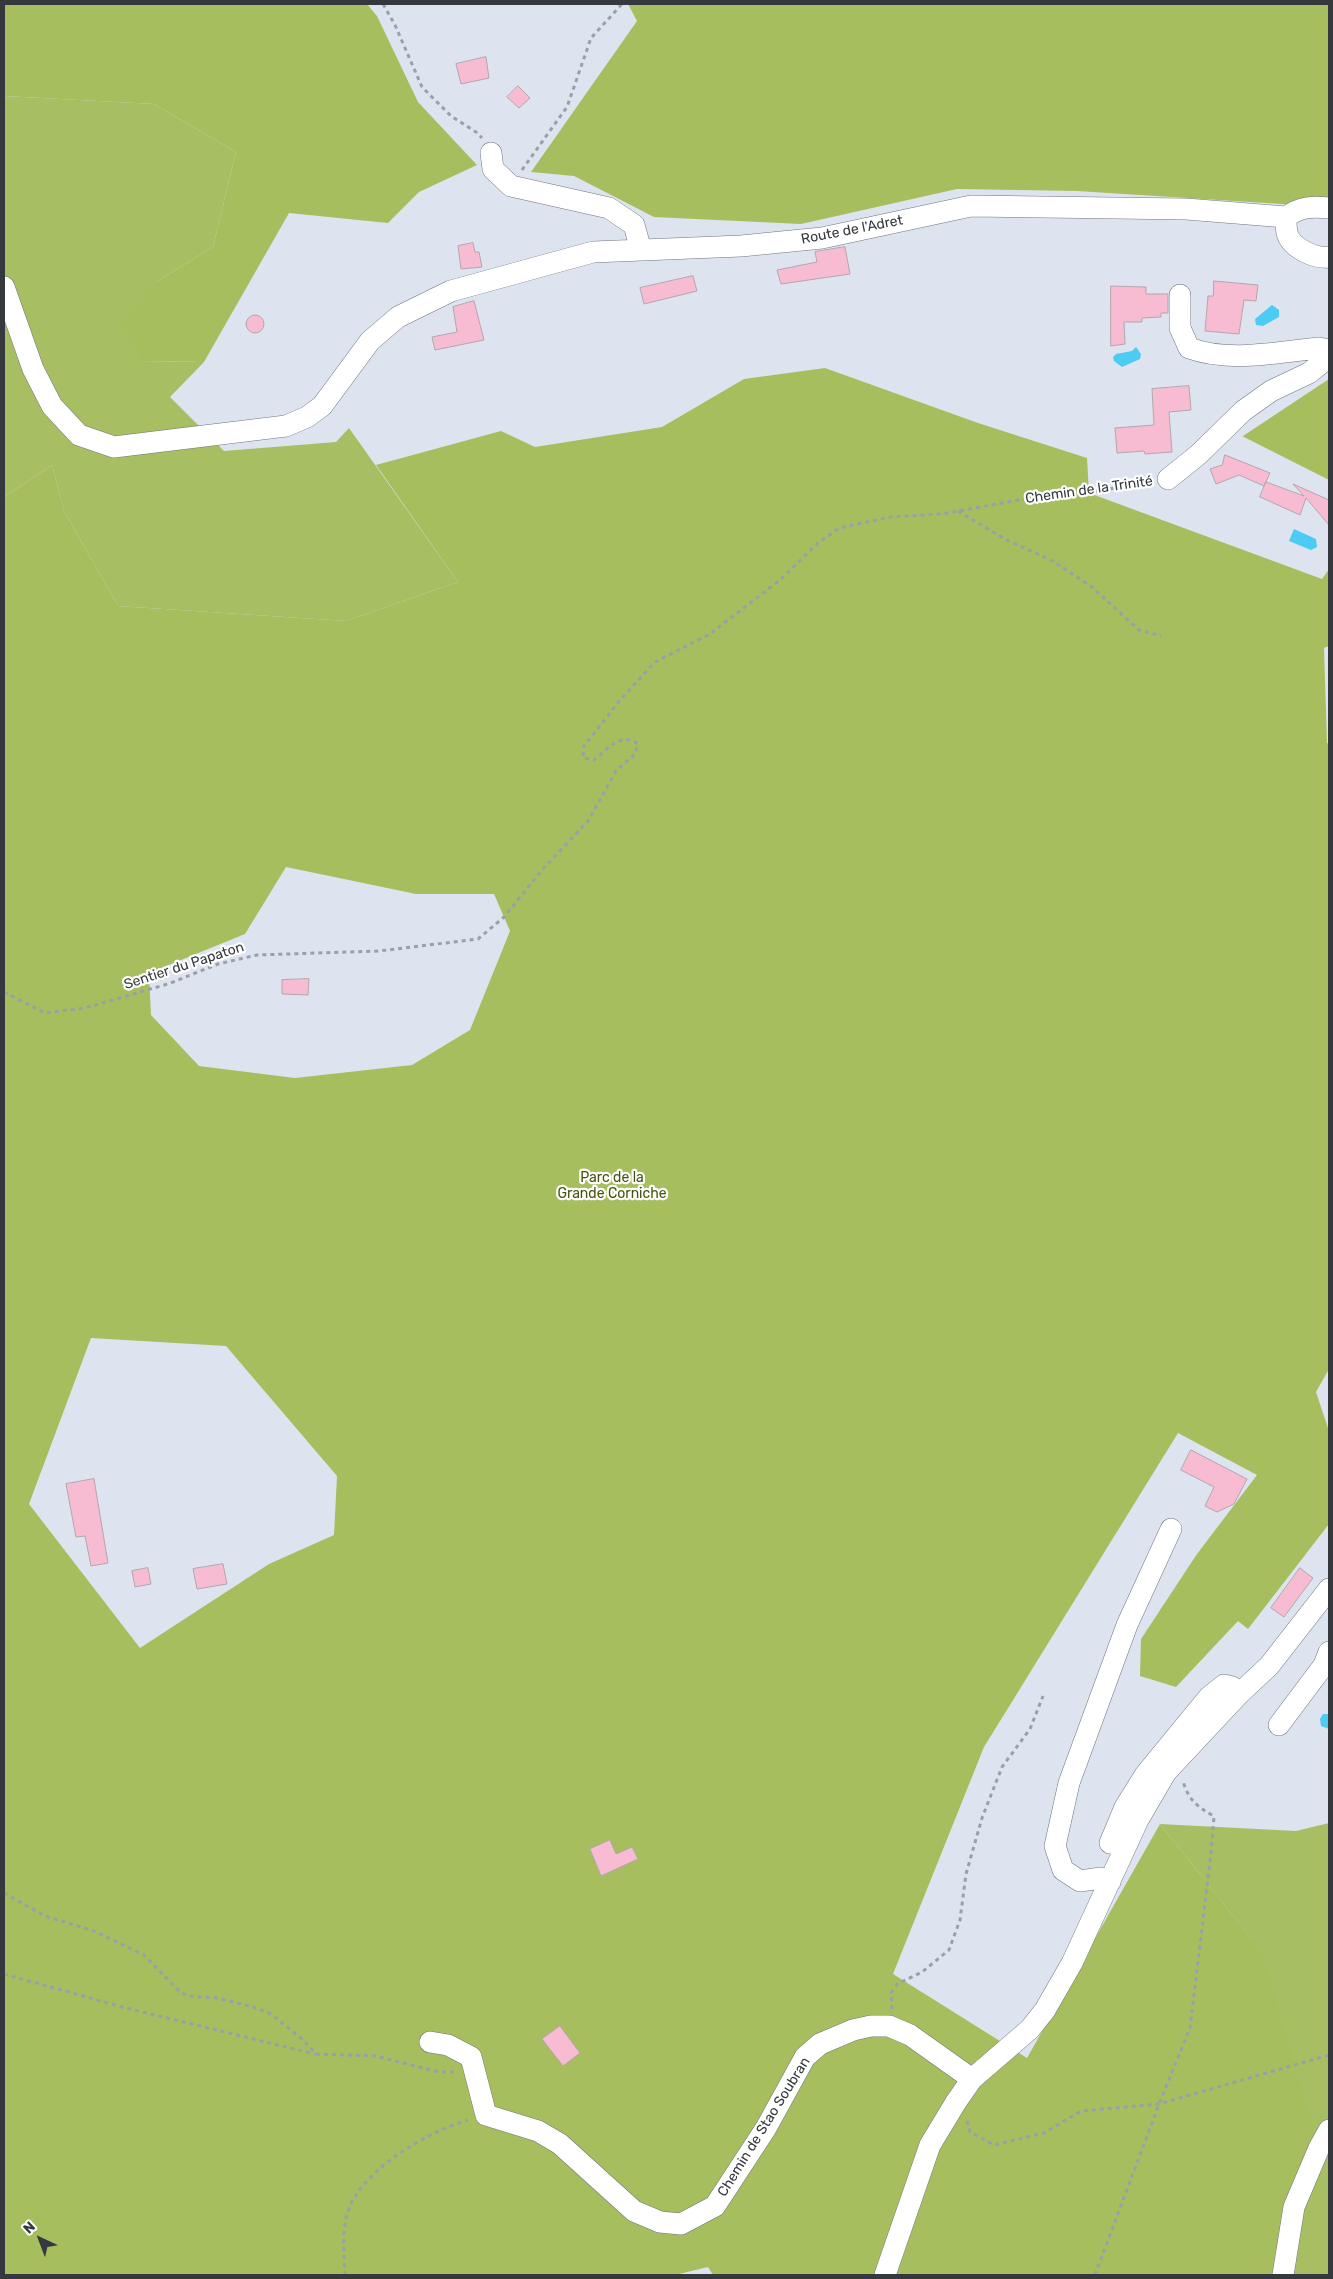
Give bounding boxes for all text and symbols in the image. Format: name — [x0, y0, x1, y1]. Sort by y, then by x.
street label: Route de l'Adret — [800, 212, 904, 248]
street label: Chemin de la Trinité — [1024, 473, 1154, 507]
street label: Sentier du Papaton — [122, 939, 246, 993]
park label: Parc de la Grande Corniche — [557, 1170, 667, 1202]
street label: Chemin de Stao Soubran — [714, 2054, 814, 2200]
north arrow — [15, 2214, 65, 2264]
text: N — [20, 2218, 39, 2237]

